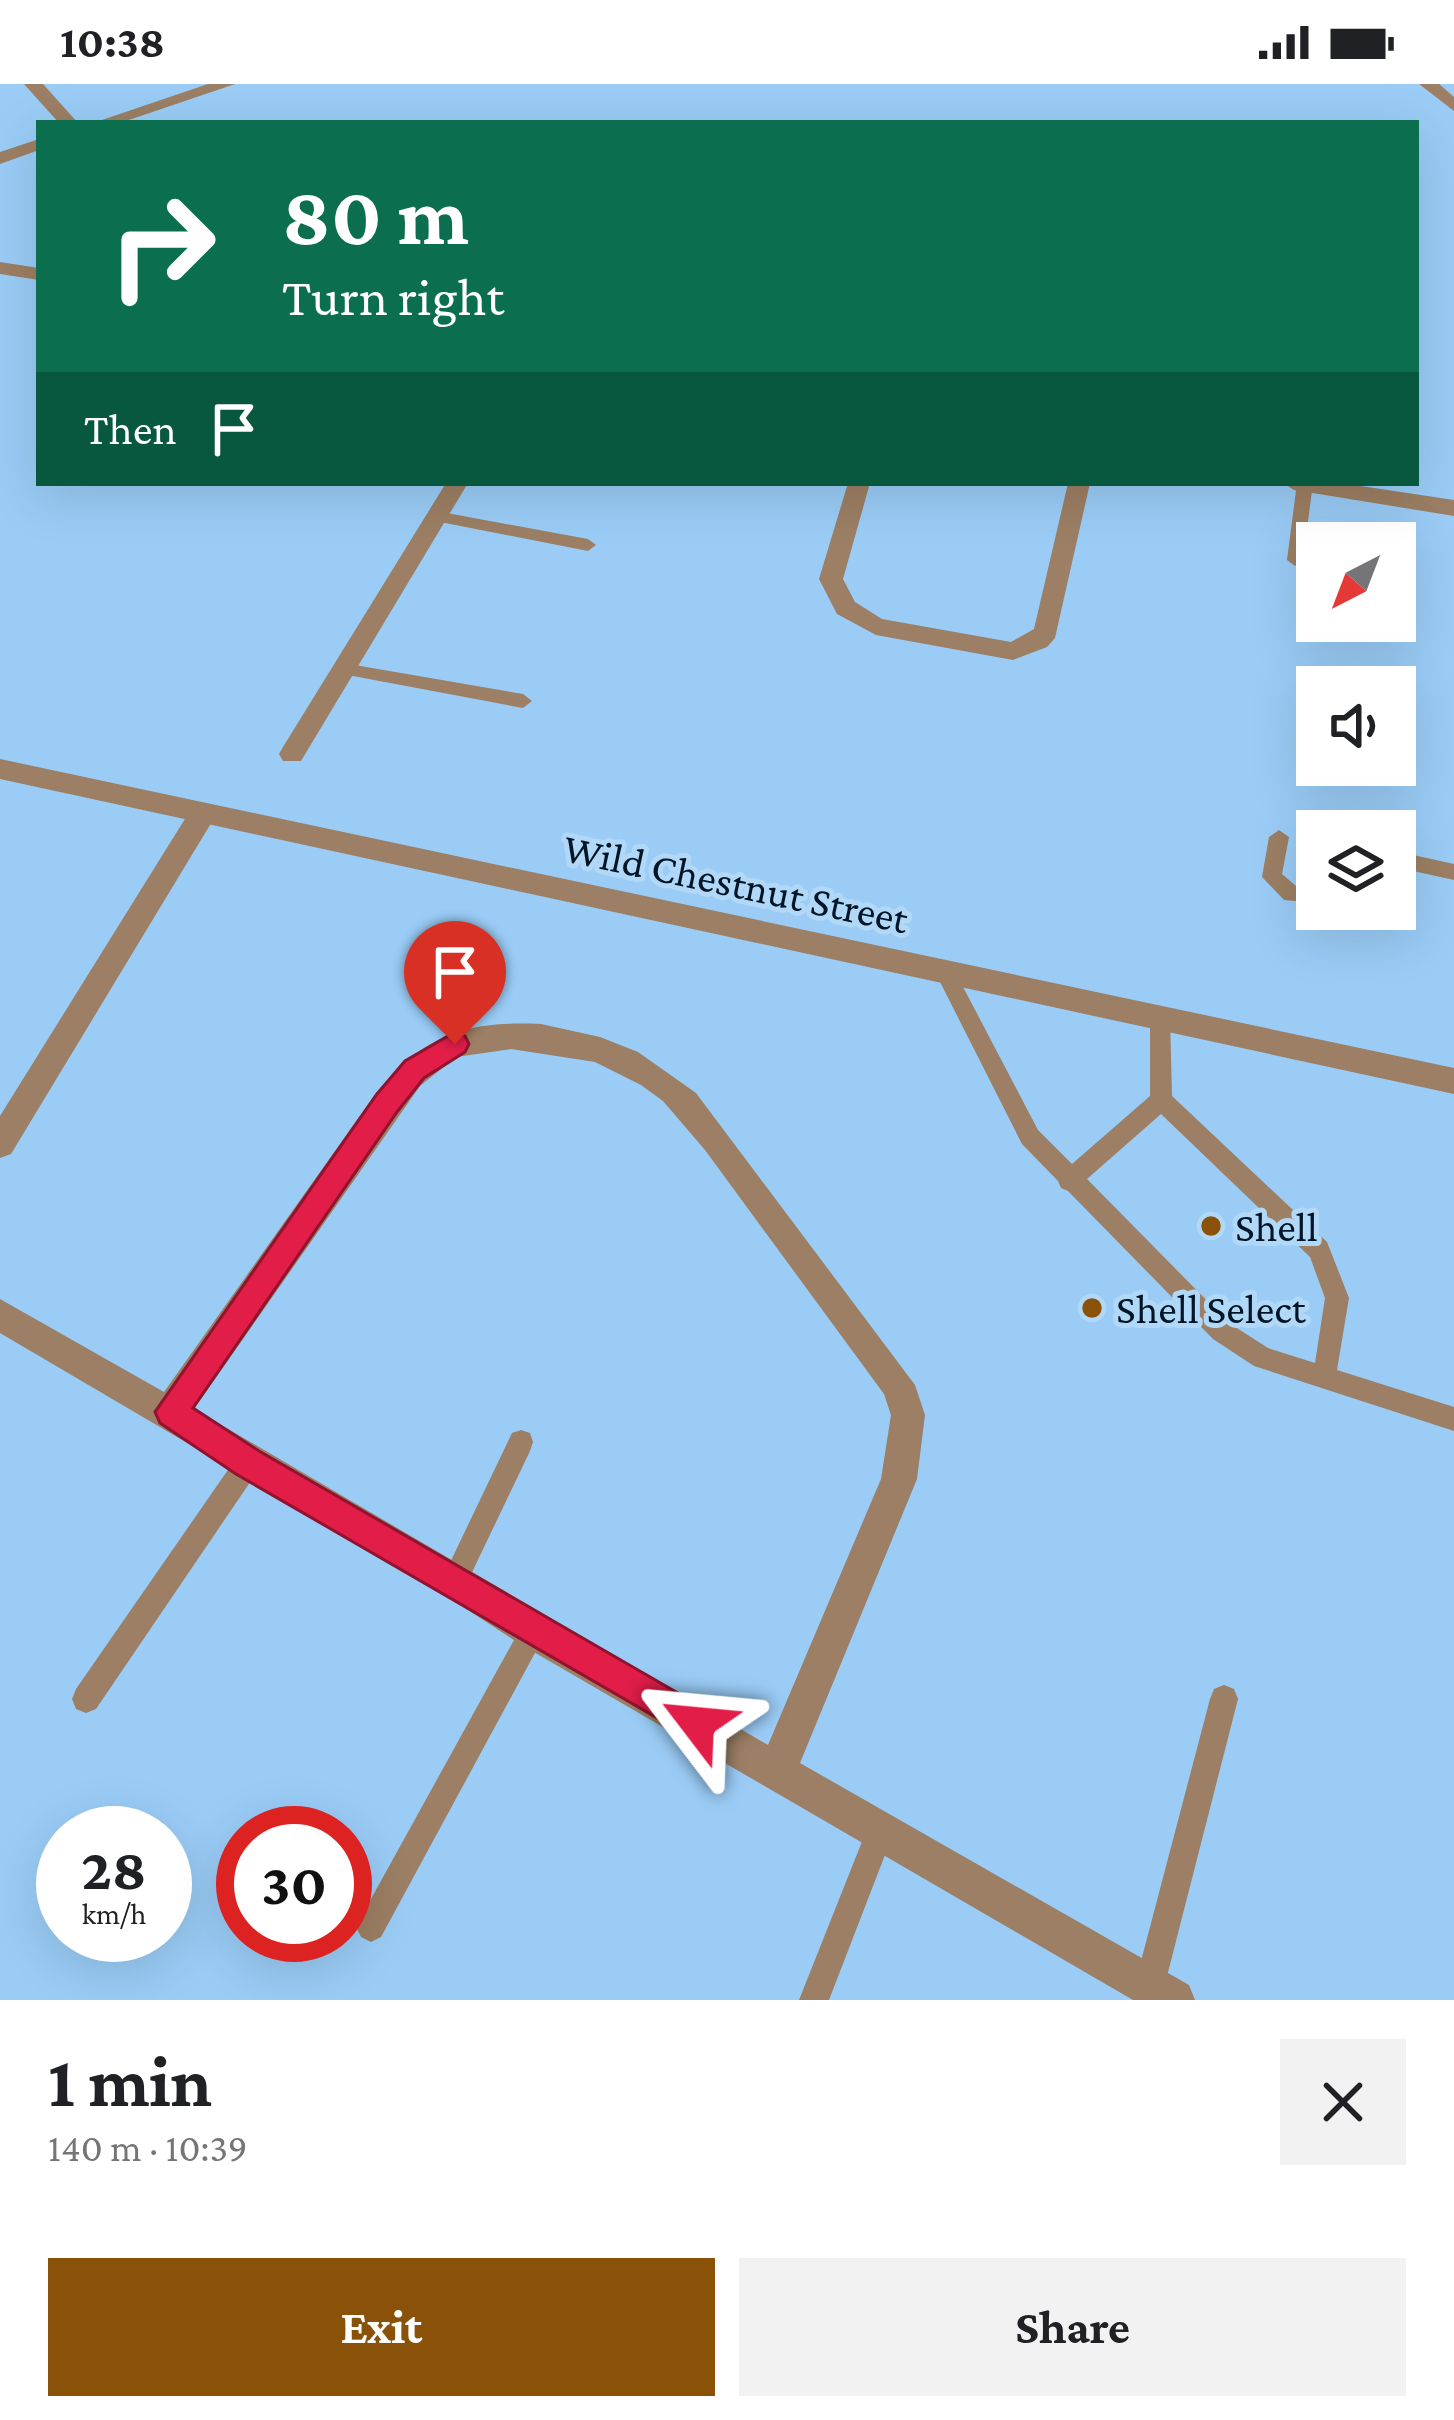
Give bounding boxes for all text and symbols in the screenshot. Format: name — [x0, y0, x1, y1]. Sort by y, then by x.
text: 10:38 — [60, 17, 165, 67]
icon: right — [84, 168, 240, 324]
text: 80 m — [282, 169, 469, 262]
text: Turn right — [282, 267, 504, 327]
icon: arrive — [201, 396, 267, 462]
text: Then — [84, 404, 177, 454]
north arrow — [1296, 522, 1416, 642]
map controls — [1296, 522, 1416, 930]
button: sound — [1296, 666, 1416, 786]
button: layers — [1296, 810, 1416, 930]
street label: Wild Chestnut Street — [559, 824, 914, 943]
pin — [404, 921, 506, 1044]
icon: arrive — [422, 939, 488, 1005]
place label: Shell — [1235, 1203, 1318, 1250]
marker: Shell — [1198, 1213, 1224, 1239]
place label: Shell Select — [1116, 1285, 1307, 1332]
marker: Shell Select — [1079, 1295, 1105, 1321]
position arrow — [634, 1660, 760, 1786]
speed limit sign: 30 — [216, 1806, 372, 1962]
text: 28 — [81, 1835, 147, 1902]
text: km/h — [82, 1897, 146, 1930]
button: close — [1280, 2039, 1406, 2165]
text: 1 min — [48, 2041, 212, 2121]
text: 140 m · 10:39 — [48, 2126, 248, 2169]
button: Exit — [48, 2258, 715, 2396]
button: Share — [739, 2258, 1406, 2396]

